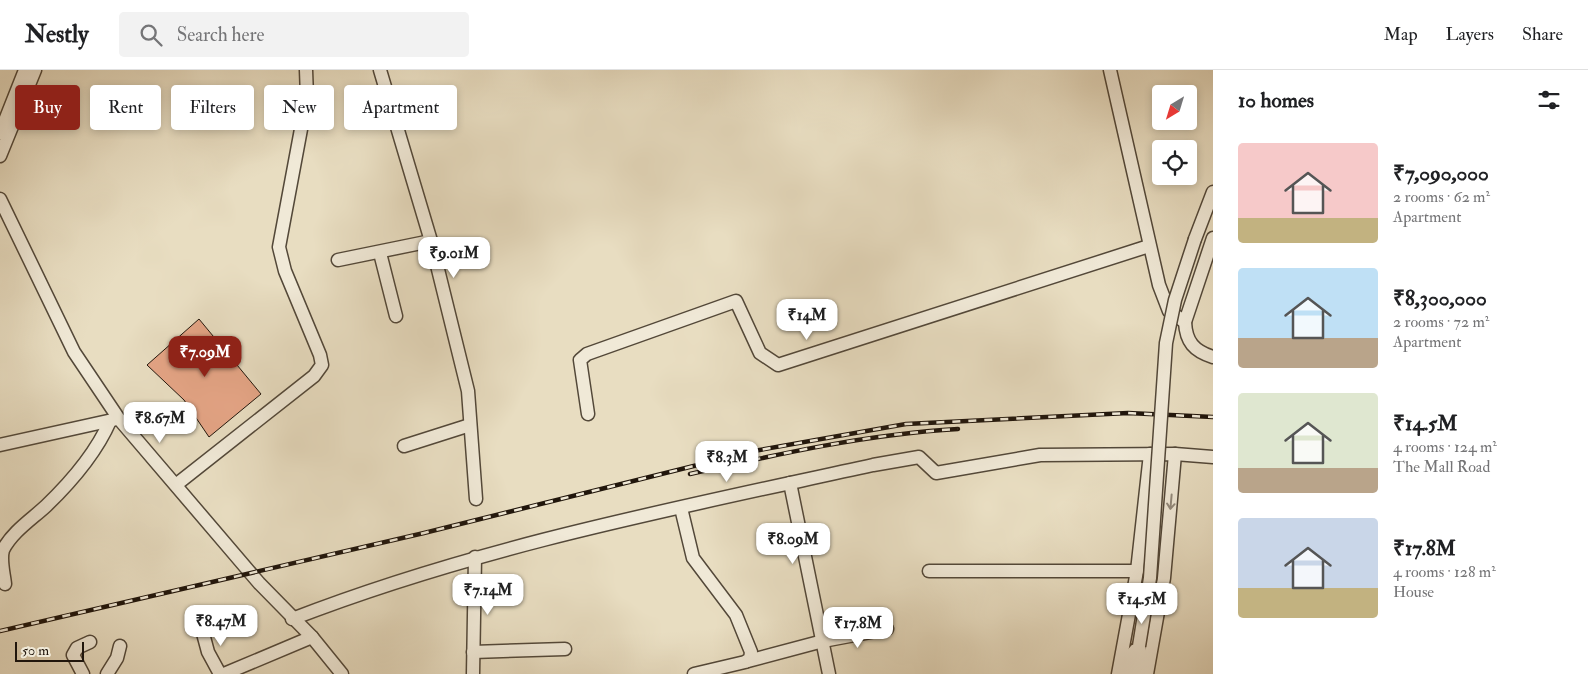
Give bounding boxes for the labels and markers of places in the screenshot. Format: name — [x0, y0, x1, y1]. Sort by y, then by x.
pin: ₹9.01M — [413, 236, 495, 279]
pin: ₹14M — [777, 298, 837, 341]
pin: ₹7.09M — [164, 336, 246, 378]
pin: ₹8.67M — [119, 402, 201, 444]
pin: ₹8.3M — [692, 440, 762, 483]
pin: ₹8.09M — [752, 522, 834, 565]
pin: ₹7.14M — [447, 574, 529, 616]
pin: ₹14.5M — [1101, 582, 1183, 625]
pin: ₹8.47M — [180, 604, 262, 647]
pin: ₹17.8M — [817, 606, 899, 649]

